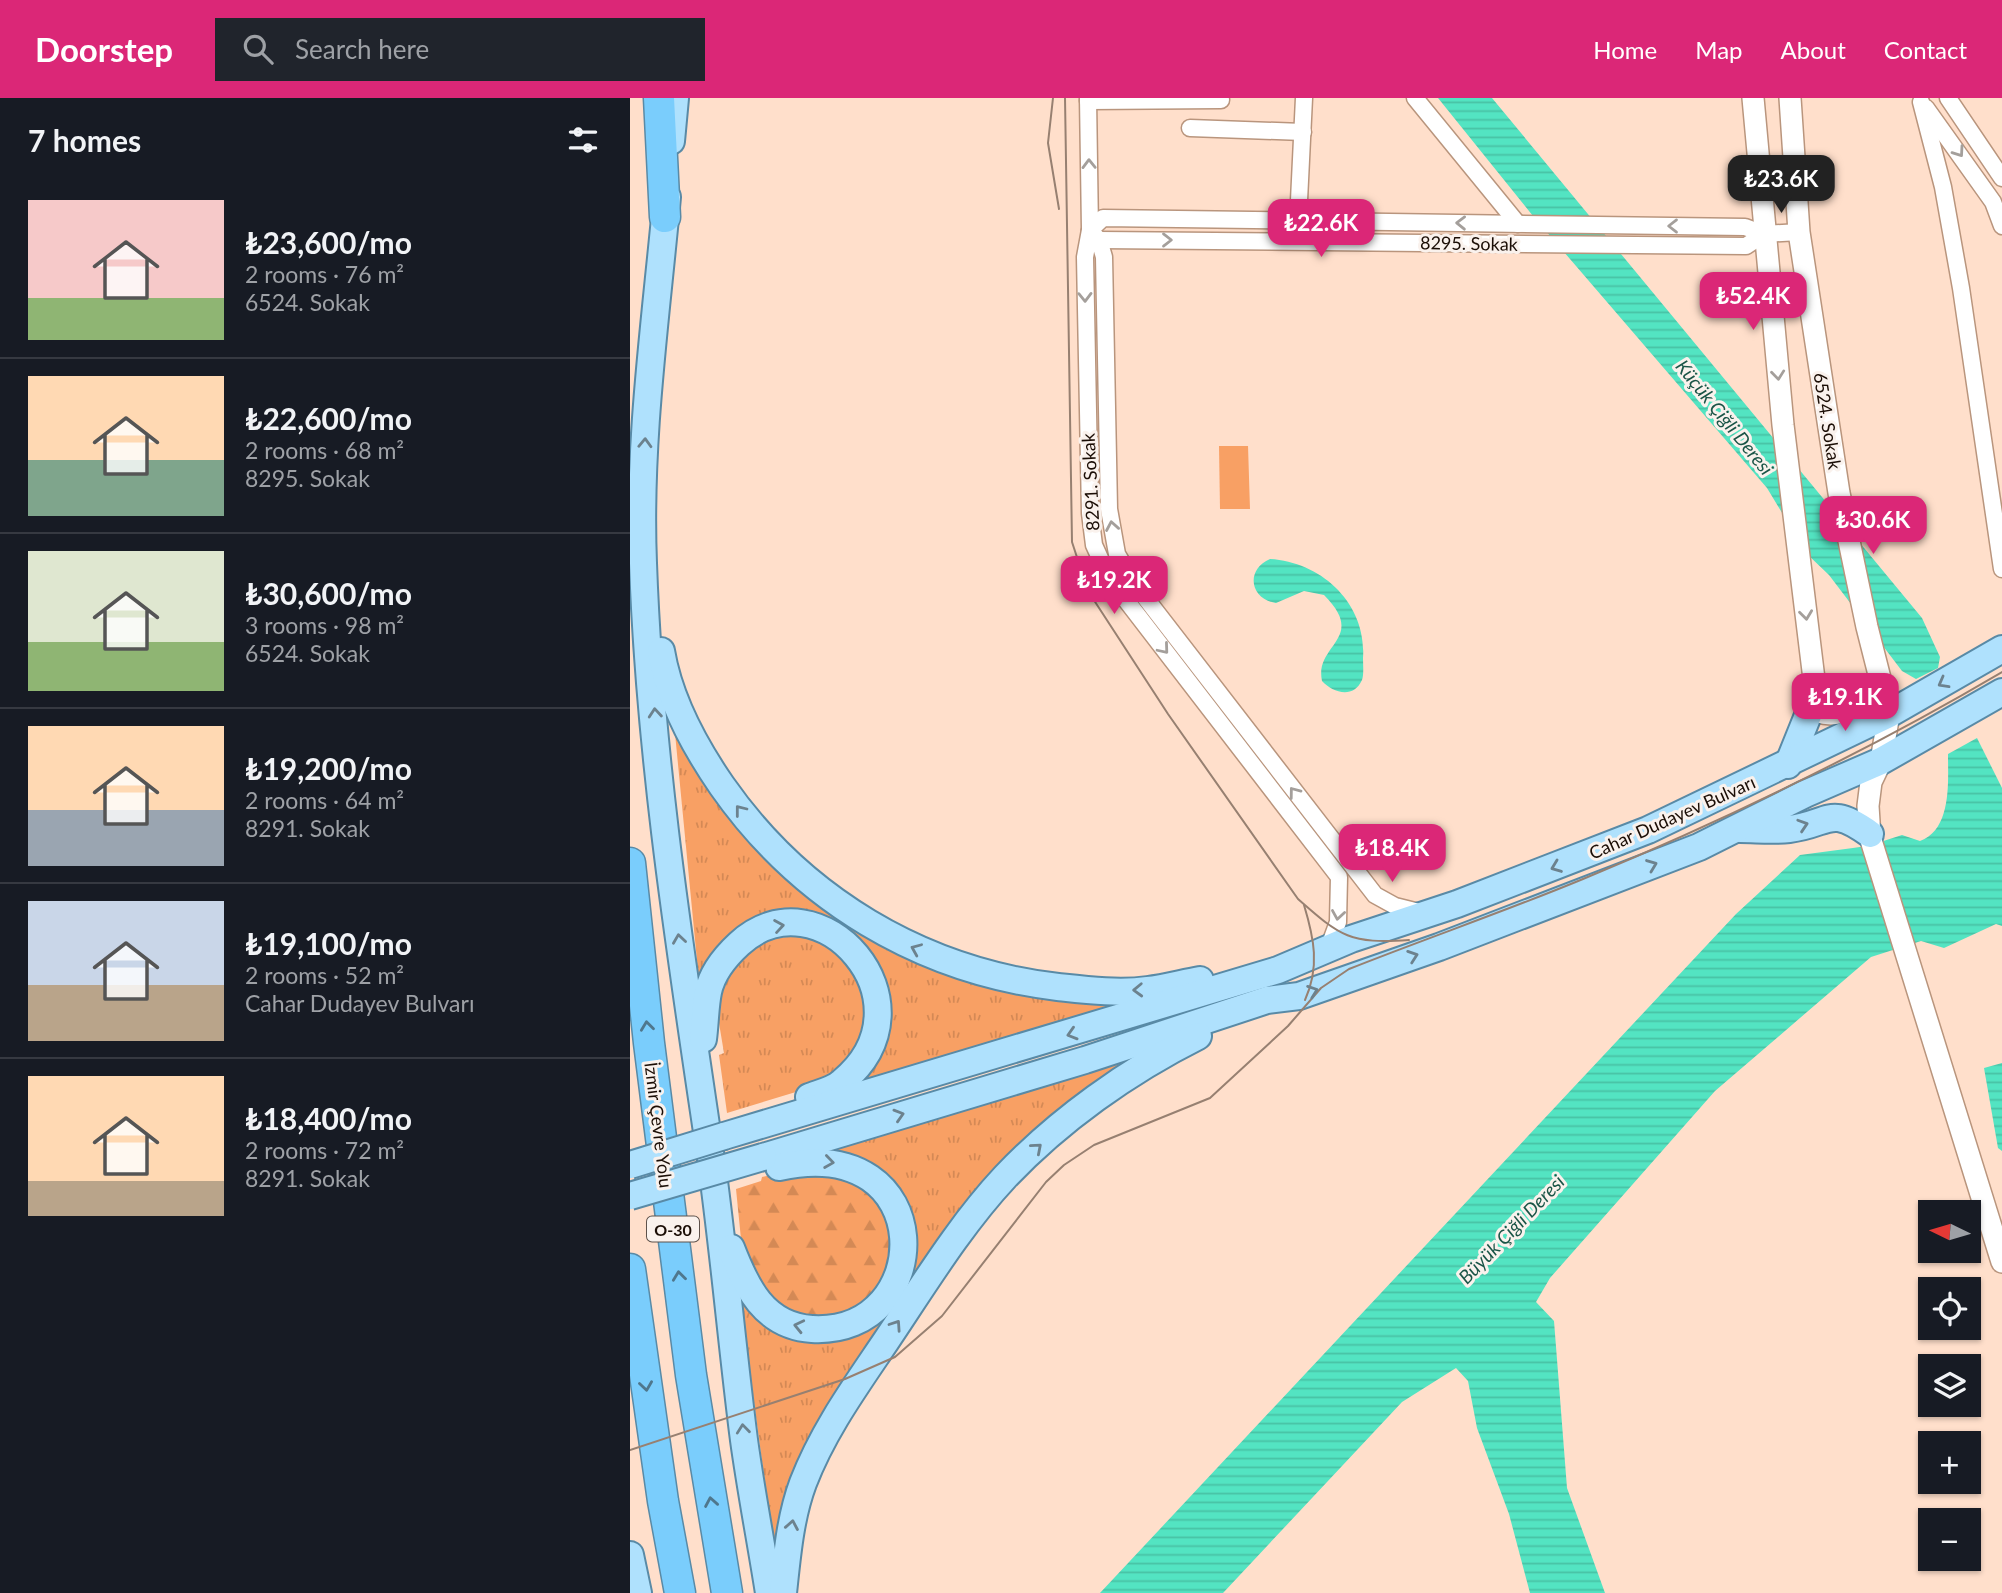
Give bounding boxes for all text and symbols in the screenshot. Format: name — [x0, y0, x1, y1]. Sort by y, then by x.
search box — [215, 18, 705, 81]
text: Doorstep — [35, 29, 173, 69]
icon: search — [239, 30, 277, 68]
text: Search here — [295, 33, 429, 65]
text: Home — [1593, 35, 1657, 64]
text: Map — [1695, 35, 1743, 64]
text: About — [1781, 35, 1846, 64]
text: Contact — [1884, 35, 1967, 64]
icon: filters — [564, 121, 602, 159]
text: 7 homes — [28, 122, 141, 158]
one-way arrow — [1951, 144, 1963, 157]
pin: ₺23.6K — [1724, 156, 1838, 215]
one-way arrow — [1081, 158, 1096, 169]
text: ₺23.6K — [1744, 164, 1818, 192]
pin: ₺22.6K — [1264, 200, 1378, 259]
text: ₺22.6K — [1284, 208, 1358, 236]
one-way arrow — [1455, 216, 1466, 231]
one-way arrow — [1667, 219, 1678, 234]
text: ₺23,600/mo — [245, 224, 412, 260]
icon: home — [84, 228, 168, 312]
street label: 8295. Sokak — [1420, 231, 1519, 255]
one-way arrow — [1162, 233, 1173, 248]
text: 2 rooms · 76 m² — [245, 260, 404, 288]
pin: ₺52.4K — [1696, 272, 1810, 332]
text: ₺52.4K — [1716, 281, 1790, 309]
text: 6524. Sokak — [245, 288, 370, 316]
one-way arrow — [1077, 293, 1093, 303]
water label: Küçük Çiğli Deresi — [1671, 355, 1779, 480]
one-way arrow — [1770, 370, 1785, 381]
street label: 6524. Sokak — [1809, 371, 1847, 472]
text: ₺22,600/mo — [245, 400, 412, 436]
icon: home — [84, 404, 168, 488]
street label: 8291. Sokak — [1076, 432, 1104, 531]
text: 2 rooms · 68 m² — [245, 436, 404, 464]
one-way arrow — [637, 437, 652, 448]
text: 8295. Sokak — [245, 464, 370, 492]
pin: ₺30.6K — [1816, 496, 1930, 556]
text: ₺30.6K — [1836, 505, 1910, 533]
one-way arrow — [1106, 520, 1121, 532]
pin: ₺19.2K — [1057, 556, 1171, 616]
text: ₺19.2K — [1077, 565, 1151, 593]
text: ₺30,600/mo — [245, 575, 412, 611]
icon: home — [84, 579, 168, 663]
one-way arrow — [1798, 609, 1813, 621]
text: 3 rooms · 98 m² — [245, 611, 404, 639]
text: 6524. Sokak — [245, 639, 370, 667]
one-way arrow — [1156, 641, 1168, 654]
pin: ₺19.1K — [1788, 674, 1902, 733]
one-way arrow — [1938, 675, 1950, 688]
text: ₺19.1K — [1808, 682, 1882, 710]
one-way arrow — [648, 707, 663, 718]
text: ₺19,200/mo — [245, 750, 412, 786]
icon: home — [84, 754, 168, 838]
street label: Cahar Dudayev Bulvarı — [1585, 770, 1759, 864]
text: 2 rooms · 64 m² — [245, 786, 404, 814]
one-way arrow — [1290, 788, 1303, 800]
one-way arrow — [735, 805, 748, 818]
text: 8291. Sokak — [245, 814, 370, 842]
one-way arrow — [1796, 819, 1808, 833]
pin: ₺18.4K — [1335, 824, 1449, 884]
text: ₺18.4K — [1355, 833, 1429, 861]
one-way arrow — [1551, 858, 1563, 872]
one-way arrow — [1646, 859, 1658, 873]
one-way arrow — [1331, 909, 1346, 921]
one-way arrow — [773, 919, 785, 934]
text: ₺19,100/mo — [245, 925, 412, 961]
icon: home — [84, 929, 168, 1013]
one-way arrow — [672, 933, 687, 945]
one-way arrow — [911, 944, 923, 958]
one-way arrow — [1406, 950, 1419, 964]
text: 2 rooms · 52 m² — [245, 961, 404, 989]
one-way arrow — [1132, 982, 1143, 998]
one-way arrow — [1307, 985, 1319, 999]
text: Cahar Dudayev Bulvarı — [245, 989, 474, 1017]
one-way arrow — [639, 1021, 654, 1032]
one-way arrow — [1067, 1025, 1079, 1040]
street label: İzmir Çevre Yolu — [640, 1061, 678, 1189]
text: ₺18,400/mo — [245, 1100, 412, 1136]
icon: home — [84, 1104, 168, 1188]
one-way arrow — [892, 1108, 904, 1123]
text: 2 rooms · 72 m² — [245, 1136, 404, 1164]
one-way arrow — [1029, 1144, 1042, 1156]
one-way arrow — [823, 1155, 835, 1170]
text: 8291. Sokak — [245, 1164, 370, 1192]
water label: Büyük Çiğli Deresi — [1453, 1169, 1569, 1288]
north arrow — [1918, 1200, 1981, 1264]
map controls — [1918, 1200, 1981, 1571]
road number: O-30 — [647, 1217, 699, 1242]
one-way arrow — [671, 1271, 686, 1282]
button: locate — [1918, 1277, 1981, 1340]
one-way arrow — [793, 1320, 805, 1334]
one-way arrow — [888, 1320, 901, 1333]
button: layers — [1918, 1354, 1981, 1417]
one-way arrow — [638, 1380, 653, 1391]
one-way arrow — [736, 1423, 751, 1434]
button: + — [1918, 1431, 1981, 1494]
one-way arrow — [704, 1496, 719, 1508]
button: − — [1918, 1508, 1981, 1571]
one-way arrow — [784, 1519, 799, 1531]

